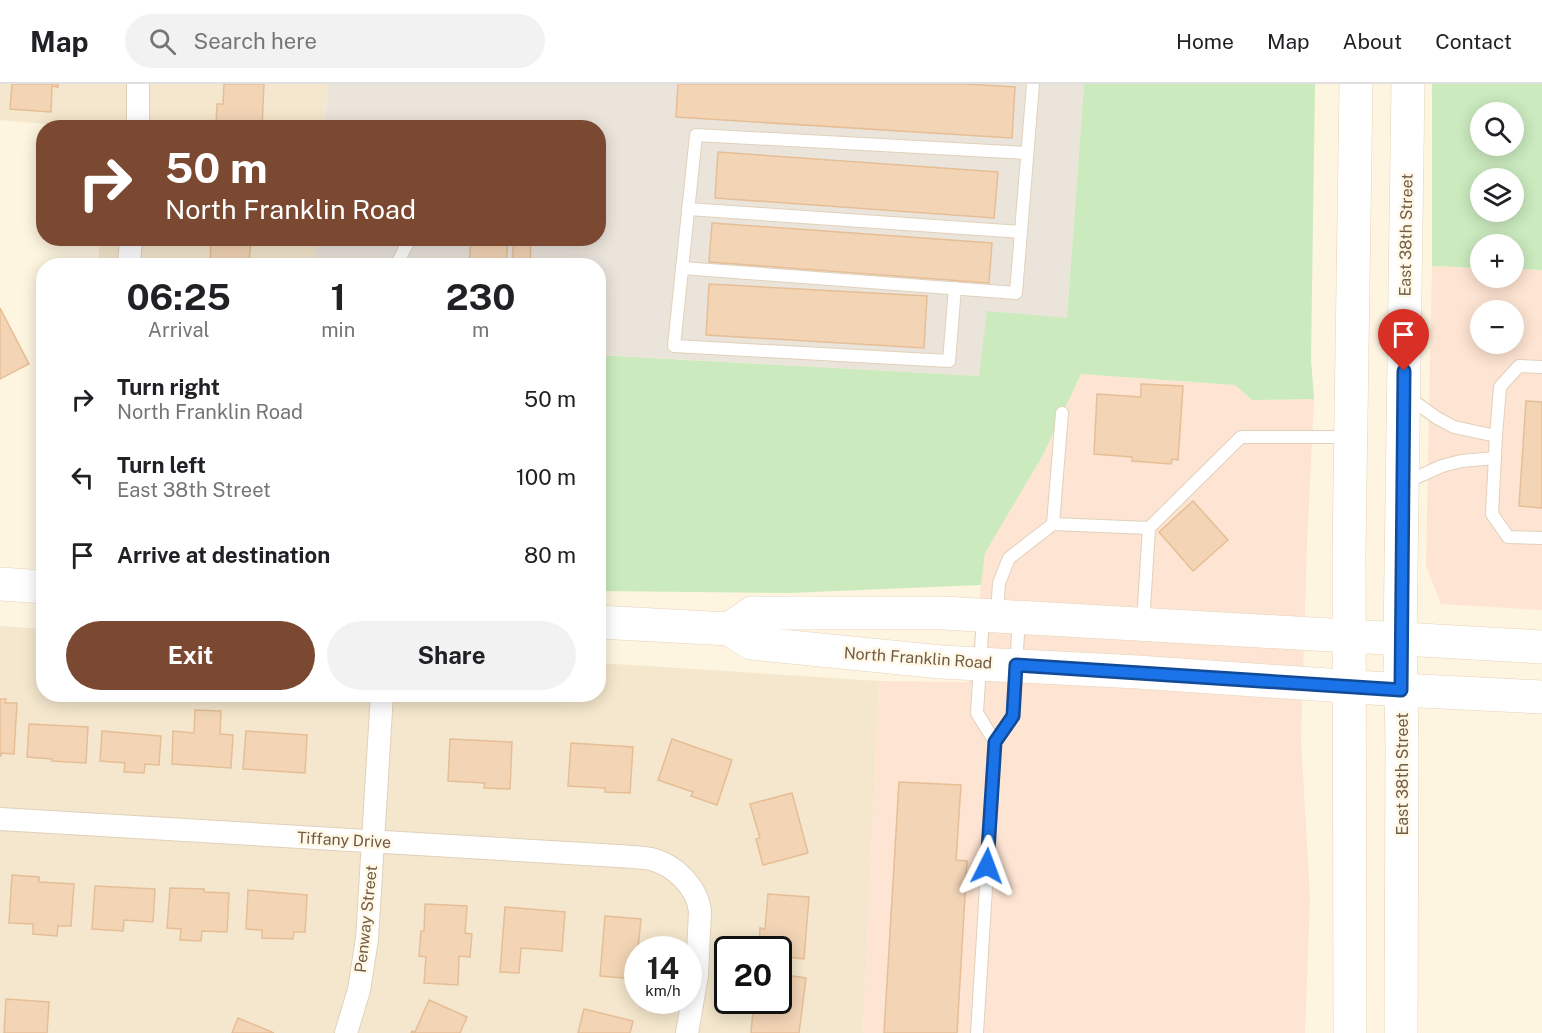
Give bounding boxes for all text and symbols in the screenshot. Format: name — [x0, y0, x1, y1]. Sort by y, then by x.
search box — [125, 14, 545, 68]
text: Map — [30, 25, 89, 58]
icon: search — [146, 25, 179, 58]
text: Search here — [194, 28, 317, 54]
text: Home — [1176, 29, 1234, 54]
text: Map — [1267, 29, 1310, 54]
text: About — [1343, 29, 1402, 54]
text: Contact — [1435, 29, 1512, 54]
map controls — [1470, 102, 1524, 354]
button: search — [1470, 102, 1524, 156]
text: 50 m — [165, 143, 268, 192]
icon: right — [66, 144, 144, 222]
button: layers — [1470, 168, 1524, 222]
street label: East 38th Street — [1395, 173, 1417, 297]
text: North Franklin Road — [165, 193, 416, 225]
button: + — [1470, 234, 1524, 288]
text: 06:25 — [126, 276, 231, 318]
text: 1 — [331, 276, 346, 318]
text: 230 — [446, 276, 516, 318]
button: − — [1470, 300, 1524, 354]
pin — [1378, 309, 1429, 371]
text: Arrival — [148, 318, 210, 342]
text: min — [321, 318, 355, 342]
text: m — [472, 318, 489, 342]
icon: arrive — [1387, 318, 1420, 351]
text: Turn right — [117, 374, 220, 400]
icon: right — [66, 383, 99, 416]
text: 50 m — [524, 386, 576, 412]
text: North Franklin Road — [117, 400, 303, 424]
text: Turn left — [117, 452, 206, 478]
icon: left — [66, 461, 99, 494]
text: 100 m — [516, 464, 576, 490]
text: East 38th Street — [117, 478, 271, 502]
icon: arrive — [66, 539, 99, 572]
text: Arrive at destination — [117, 542, 330, 568]
text: 80 m — [524, 542, 576, 568]
button: Exit — [66, 621, 315, 690]
button: Share — [327, 621, 576, 690]
street label: North Franklin Road — [843, 643, 993, 673]
street label: East 38th Street — [1393, 712, 1412, 836]
street label: Tiffany Drive — [296, 828, 392, 852]
position arrow — [955, 834, 1019, 898]
street label: Penway Street — [351, 864, 381, 974]
speed limit sign: 20 — [714, 936, 792, 1014]
text: 14 — [647, 950, 679, 986]
text: km/h — [645, 982, 681, 999]

